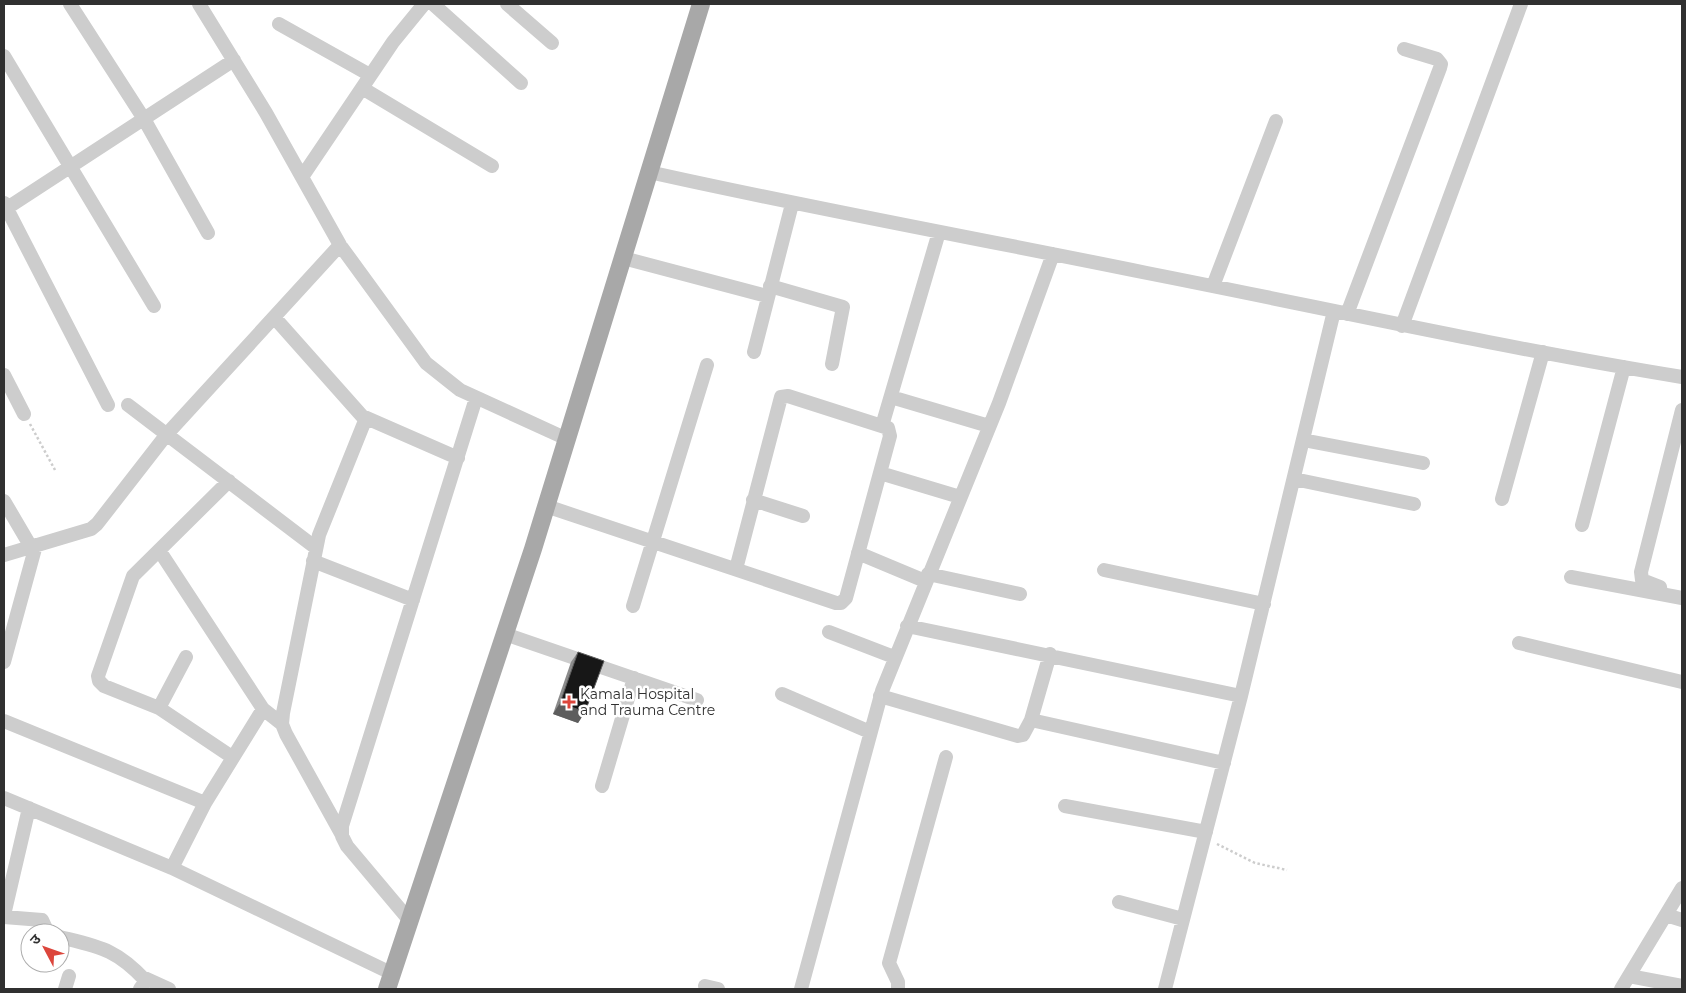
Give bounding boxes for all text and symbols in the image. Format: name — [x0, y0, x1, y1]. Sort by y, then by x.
place label: Kamala Hospital and Trauma Centre — [580, 685, 715, 719]
marker: Kamala Hospital and Trauma Centre — [562, 695, 576, 709]
north arrow — [20, 923, 70, 973]
text: उ — [26, 930, 45, 948]

